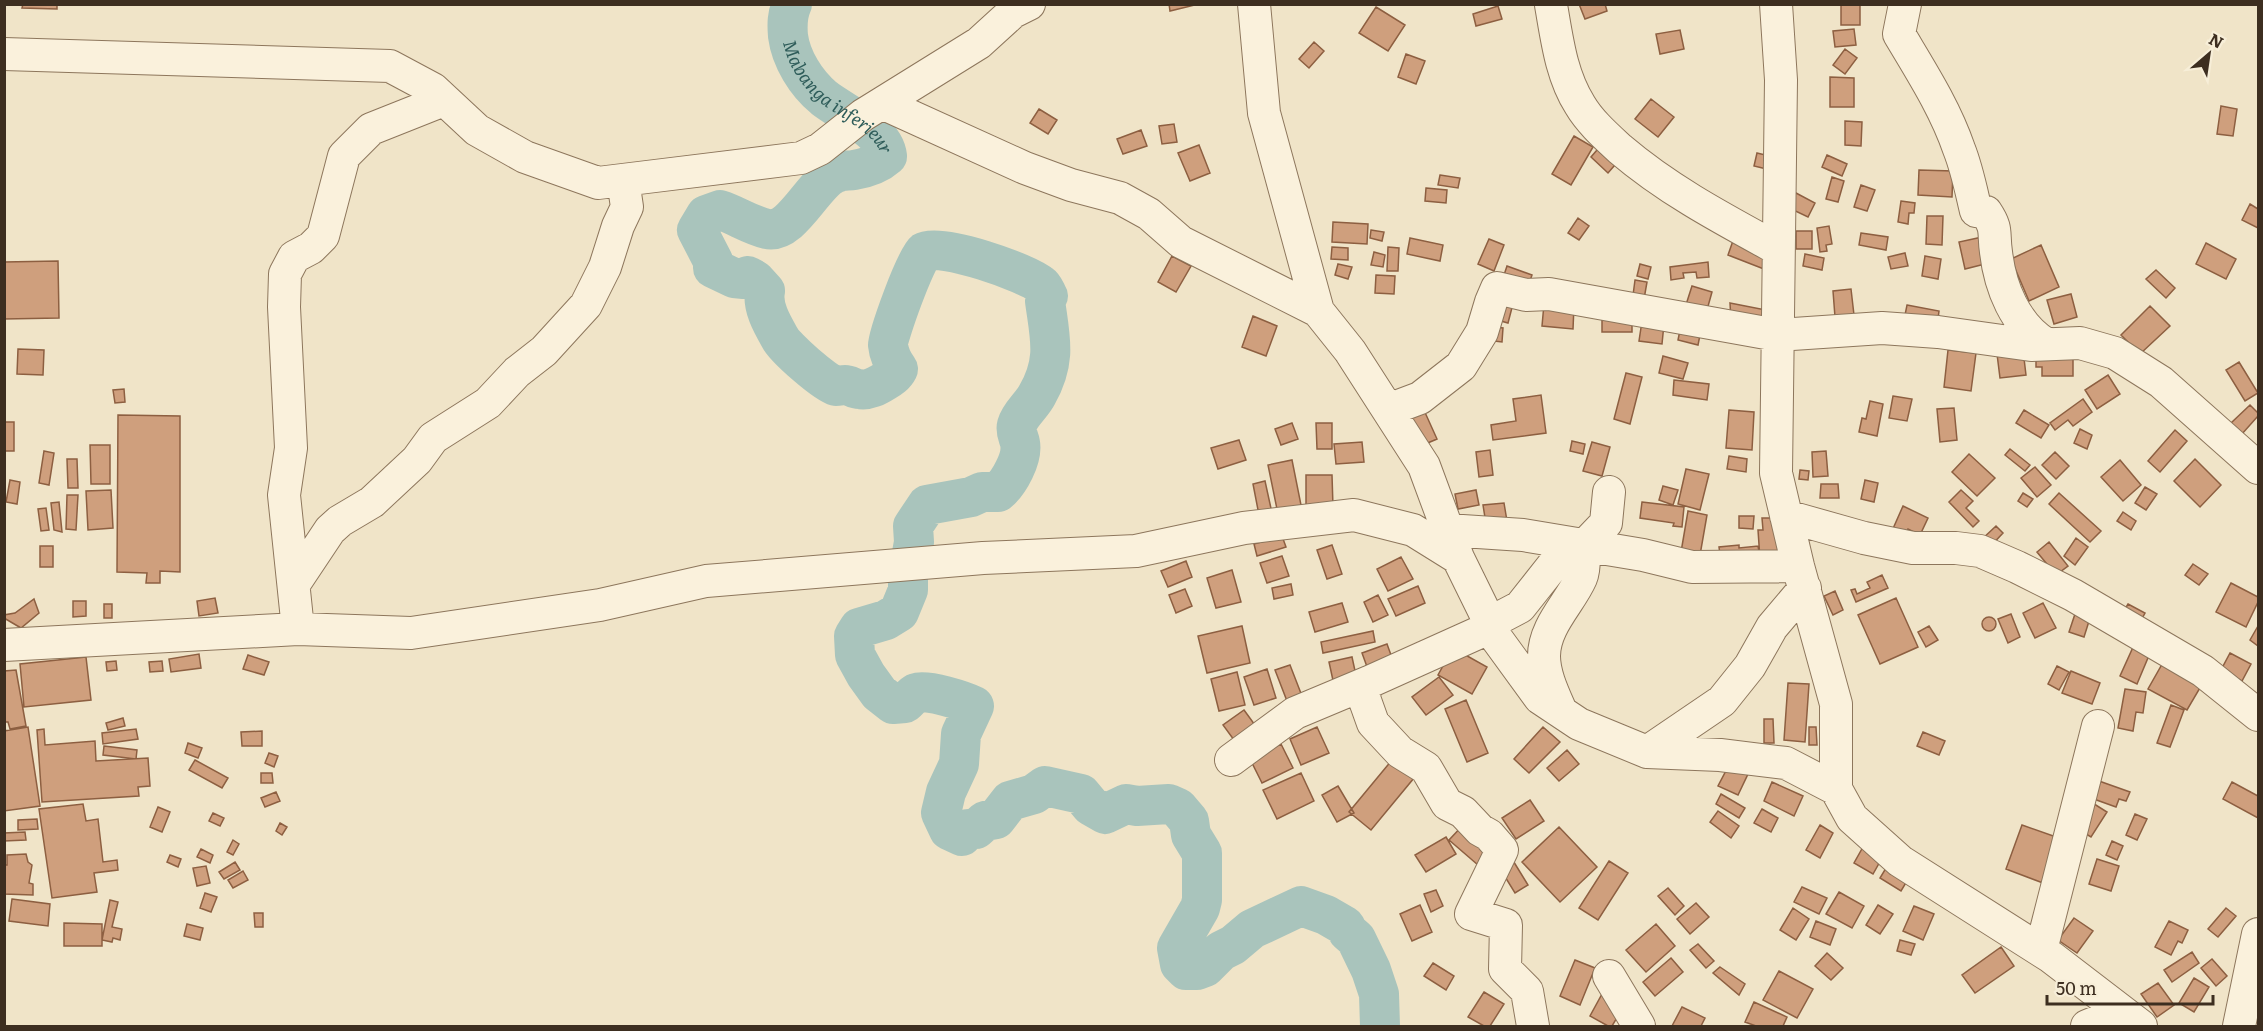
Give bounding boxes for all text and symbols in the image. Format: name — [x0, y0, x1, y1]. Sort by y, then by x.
north arrow — [2179, 24, 2239, 84]
text: N — [2205, 26, 2228, 54]
water label: Mabanga inferieur — [777, 36, 901, 157]
scale bar — [2047, 968, 2214, 1006]
text: 50 m — [2056, 974, 2097, 1001]

